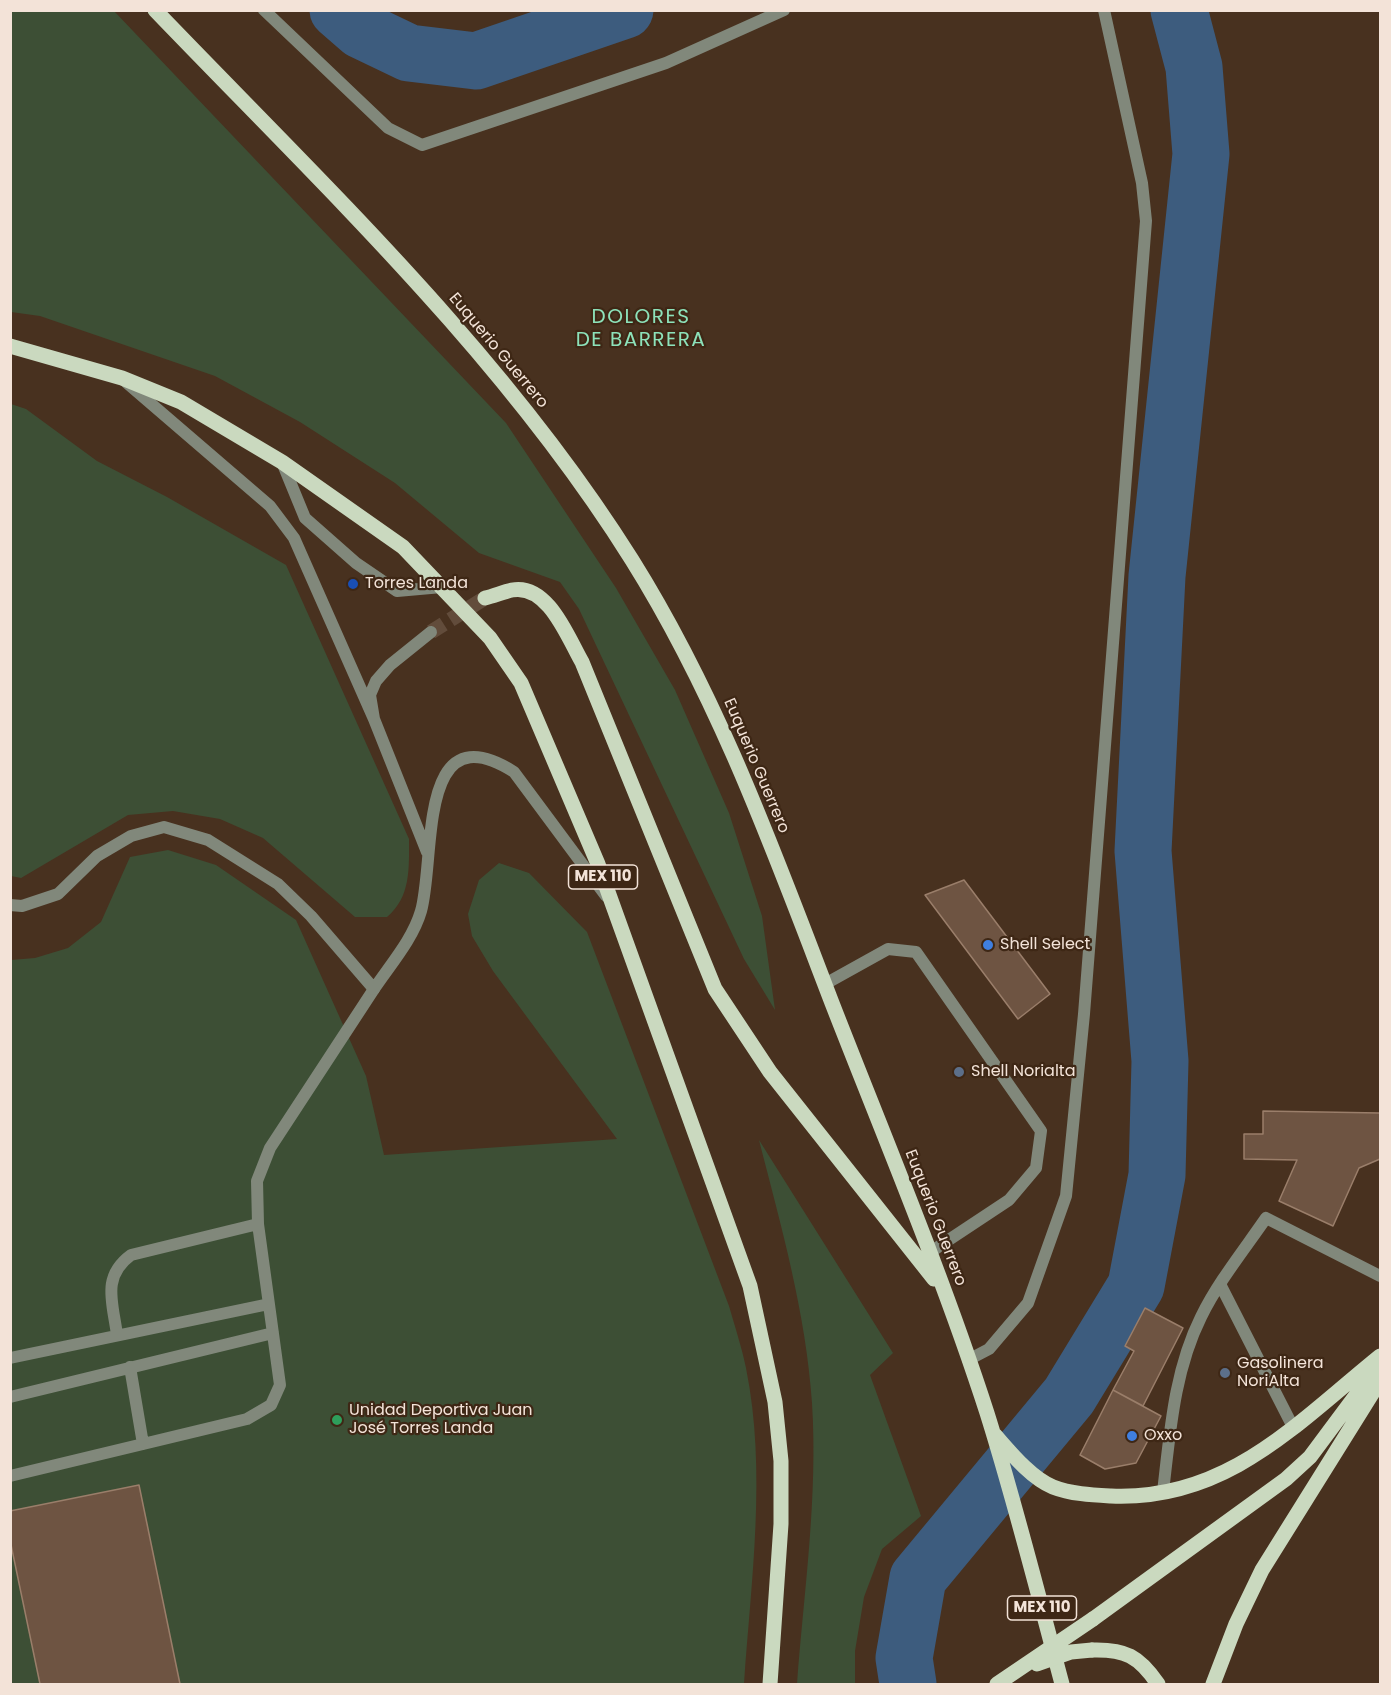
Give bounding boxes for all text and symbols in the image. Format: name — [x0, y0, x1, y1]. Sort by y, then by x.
street label: Euquerio Guerrero — [444, 289, 552, 413]
district label: DOLORES DE BARRERA — [576, 306, 706, 353]
place label: Torres Landa — [365, 574, 468, 594]
marker: Torres Landa — [346, 577, 360, 591]
street label: Euquerio Guerrero — [719, 696, 793, 836]
road number: MEX 110 — [568, 865, 638, 889]
place label: Shell Select — [1000, 935, 1090, 955]
marker: Shell Select — [981, 938, 995, 952]
place label: Shell Norialta — [971, 1062, 1075, 1082]
marker: Shell Norialta — [952, 1065, 966, 1079]
street label: Euquerio Guerrero — [900, 1147, 970, 1289]
place label: Gasolinera NoriAlta — [1237, 1354, 1324, 1392]
marker: Gasolinera NoriAlta — [1218, 1366, 1232, 1380]
place label: Unidad Deportiva Juan José Torres Landa — [349, 1401, 533, 1439]
marker: Unidad Deportiva Juan José Torres Landa — [330, 1413, 344, 1427]
place label: Oxxo — [1144, 1426, 1182, 1446]
marker: Oxxo — [1125, 1429, 1139, 1443]
road number: MEX 110 — [1008, 1596, 1076, 1620]

